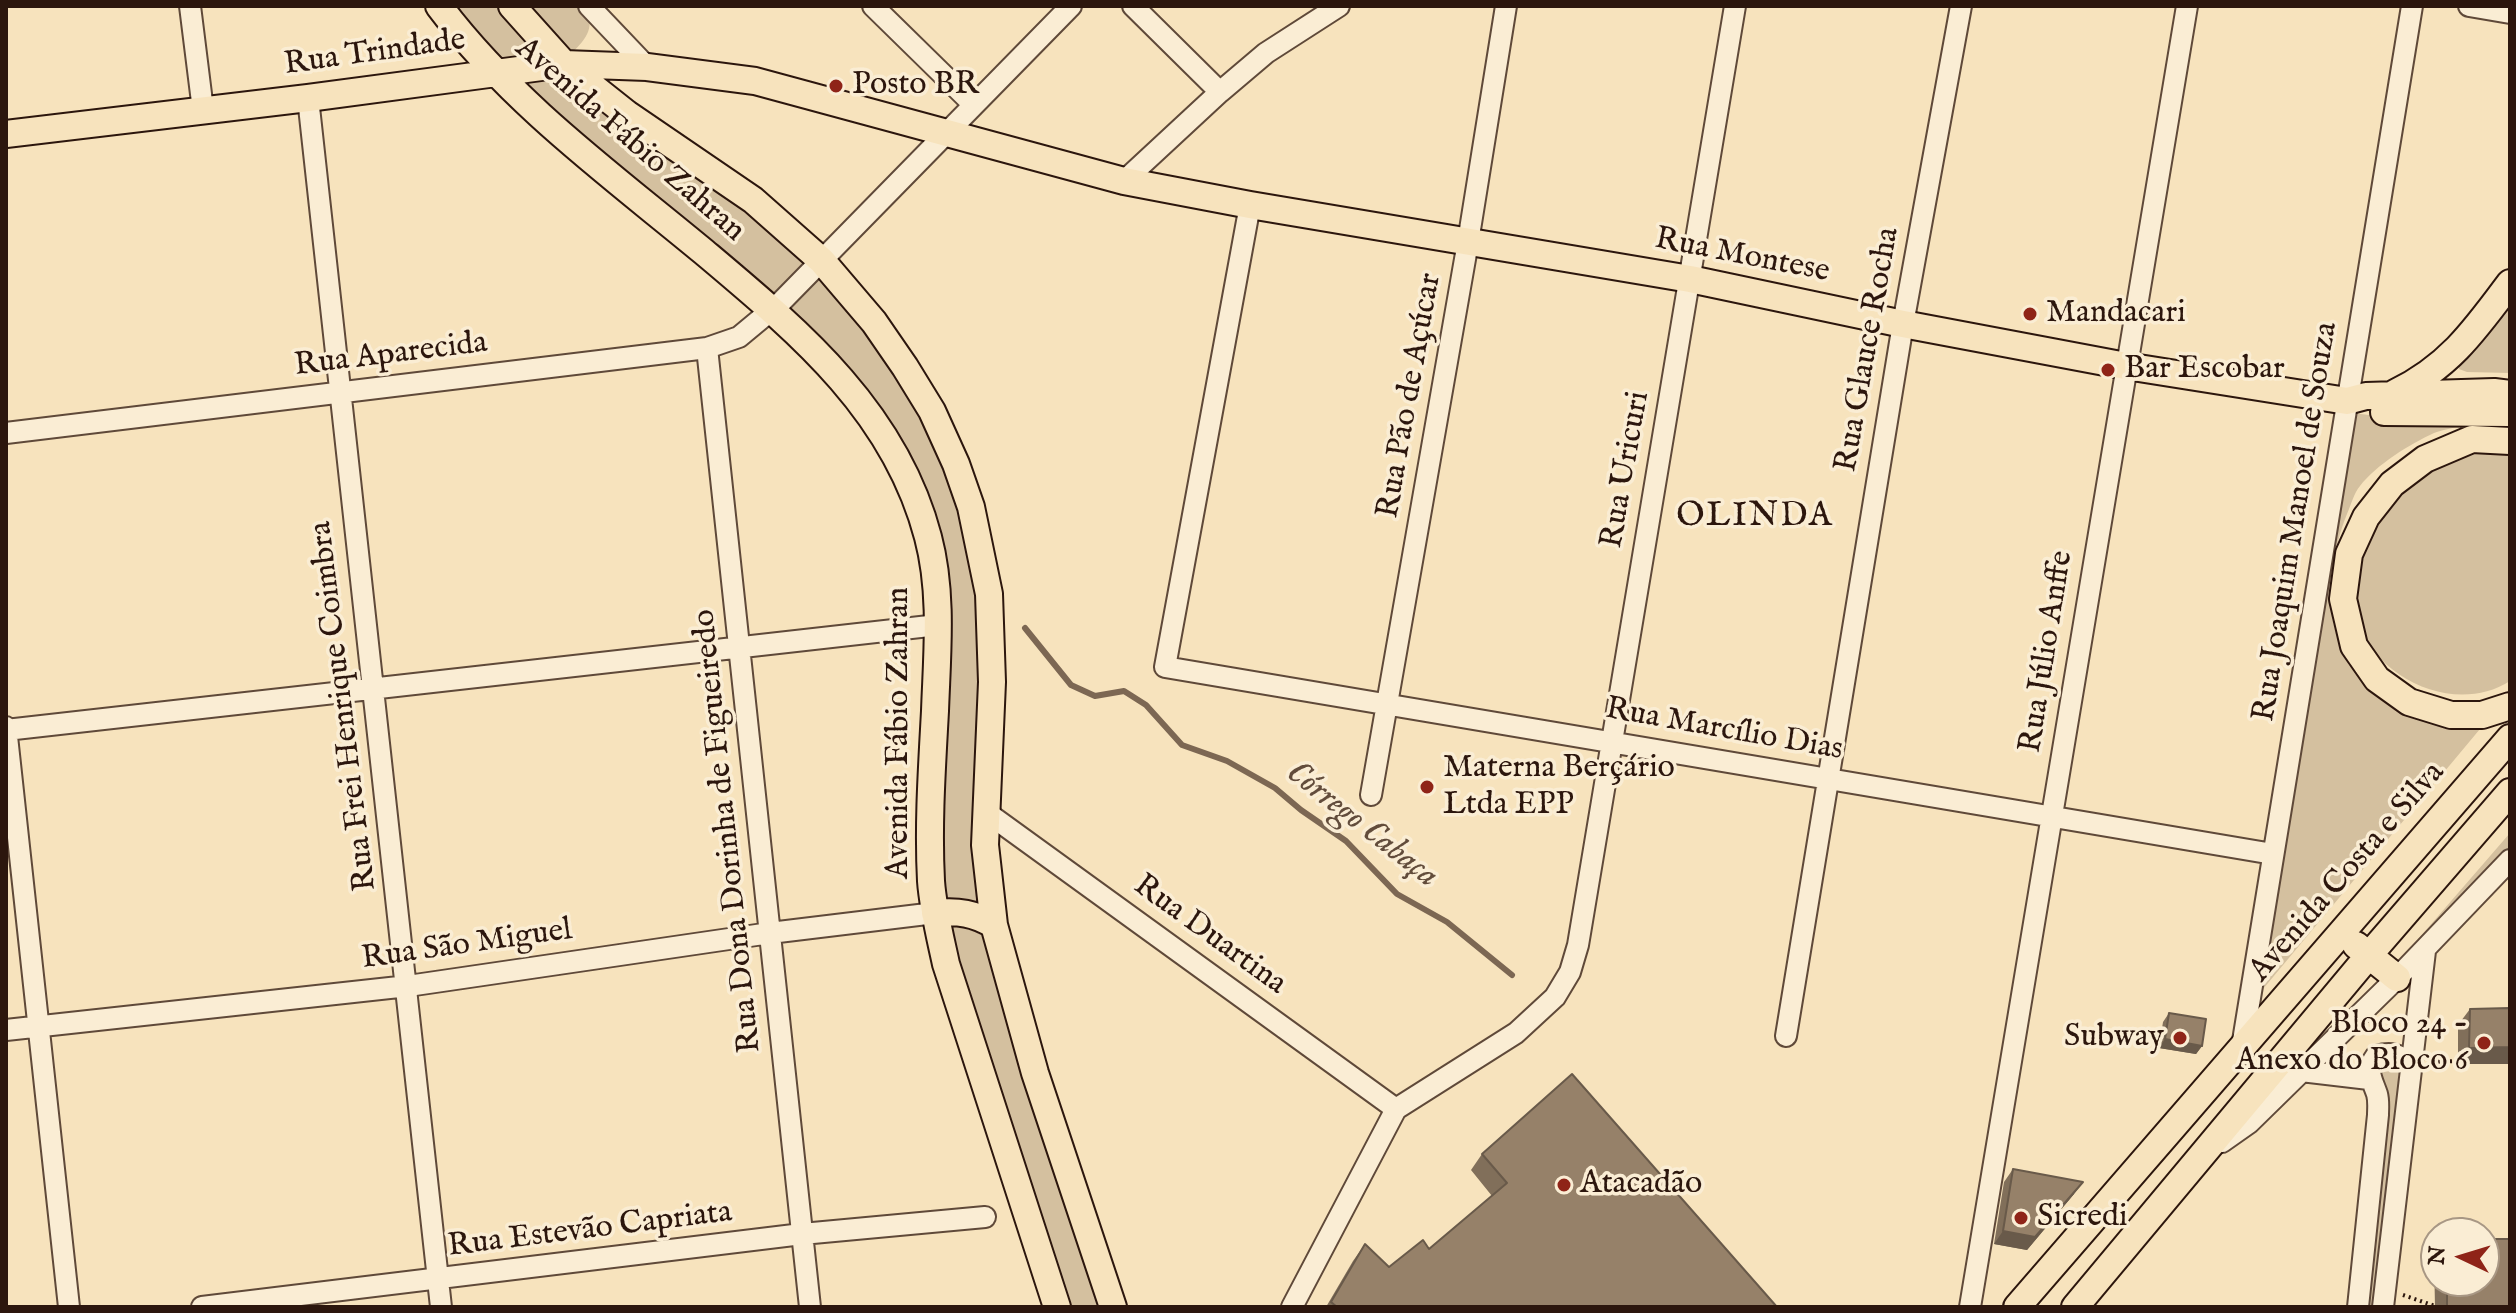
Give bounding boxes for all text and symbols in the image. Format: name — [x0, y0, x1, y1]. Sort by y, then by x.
street label: Rua Trindade — [282, 22, 468, 86]
street label: Avenida Fábio Zahran — [506, 31, 752, 251]
place label: Posto BR — [852, 67, 979, 105]
marker: Posto BR — [827, 77, 845, 95]
street label: Rua Montese — [1651, 221, 1833, 293]
street label: Rua Glauce Rocha — [1829, 225, 1909, 475]
street label: Rua Pão de Açúcar — [1371, 270, 1451, 522]
place label: Mandacari — [2046, 295, 2186, 333]
marker: Mandacari — [2021, 305, 2039, 323]
street label: Rua Joaquim Manoel de Souza — [2246, 320, 2348, 724]
street label: Rua Aparecida — [292, 325, 490, 387]
place label: Bar Escobar — [2124, 351, 2285, 389]
marker: Bar Escobar — [2099, 361, 2117, 379]
street label: Rua Uricuri — [1594, 389, 1660, 551]
district label: OLINDA — [1676, 498, 1834, 538]
street label: Rua Frei Henrique Coimbra — [303, 519, 387, 893]
street label: Rua Júlio Anffe — [2013, 548, 2083, 756]
street label: Avenida Fábio Zahran — [881, 587, 919, 879]
street label: Rua Dona Dorinha de Figueiredo — [687, 607, 771, 1055]
street label: Rua Marcílio Dias — [1602, 691, 1846, 771]
place label: Materna Berçário Ltda EPP — [1443, 750, 1675, 825]
water label: Córrego Cabaça — [1277, 754, 1445, 898]
street label: Avenida Costa e Silva — [2242, 755, 2454, 991]
marker: Materna Berçário Ltda EPP — [1418, 778, 1436, 796]
street label: Rua Duartina — [1125, 868, 1293, 1004]
street label: Rua São Miguel — [359, 912, 575, 980]
place label: Bloco 24 - Anexo do Bloco 6 — [2235, 1006, 2468, 1081]
place label: Subway — [2064, 1019, 2164, 1057]
marker: Subway — [2171, 1029, 2189, 1047]
marker: Bloco 24 - Anexo do Bloco 6 — [2475, 1034, 2493, 1052]
place label: Atacadão — [1580, 1166, 1702, 1204]
marker: Atacadão — [1555, 1176, 1573, 1194]
street label: Rua Estevão Capriata — [446, 1195, 734, 1267]
place label: Sicredi — [2037, 1199, 2128, 1237]
marker: Sicredi — [2012, 1209, 2030, 1227]
north arrow — [2420, 1217, 2500, 1297]
text: N — [2423, 1245, 2453, 1266]

